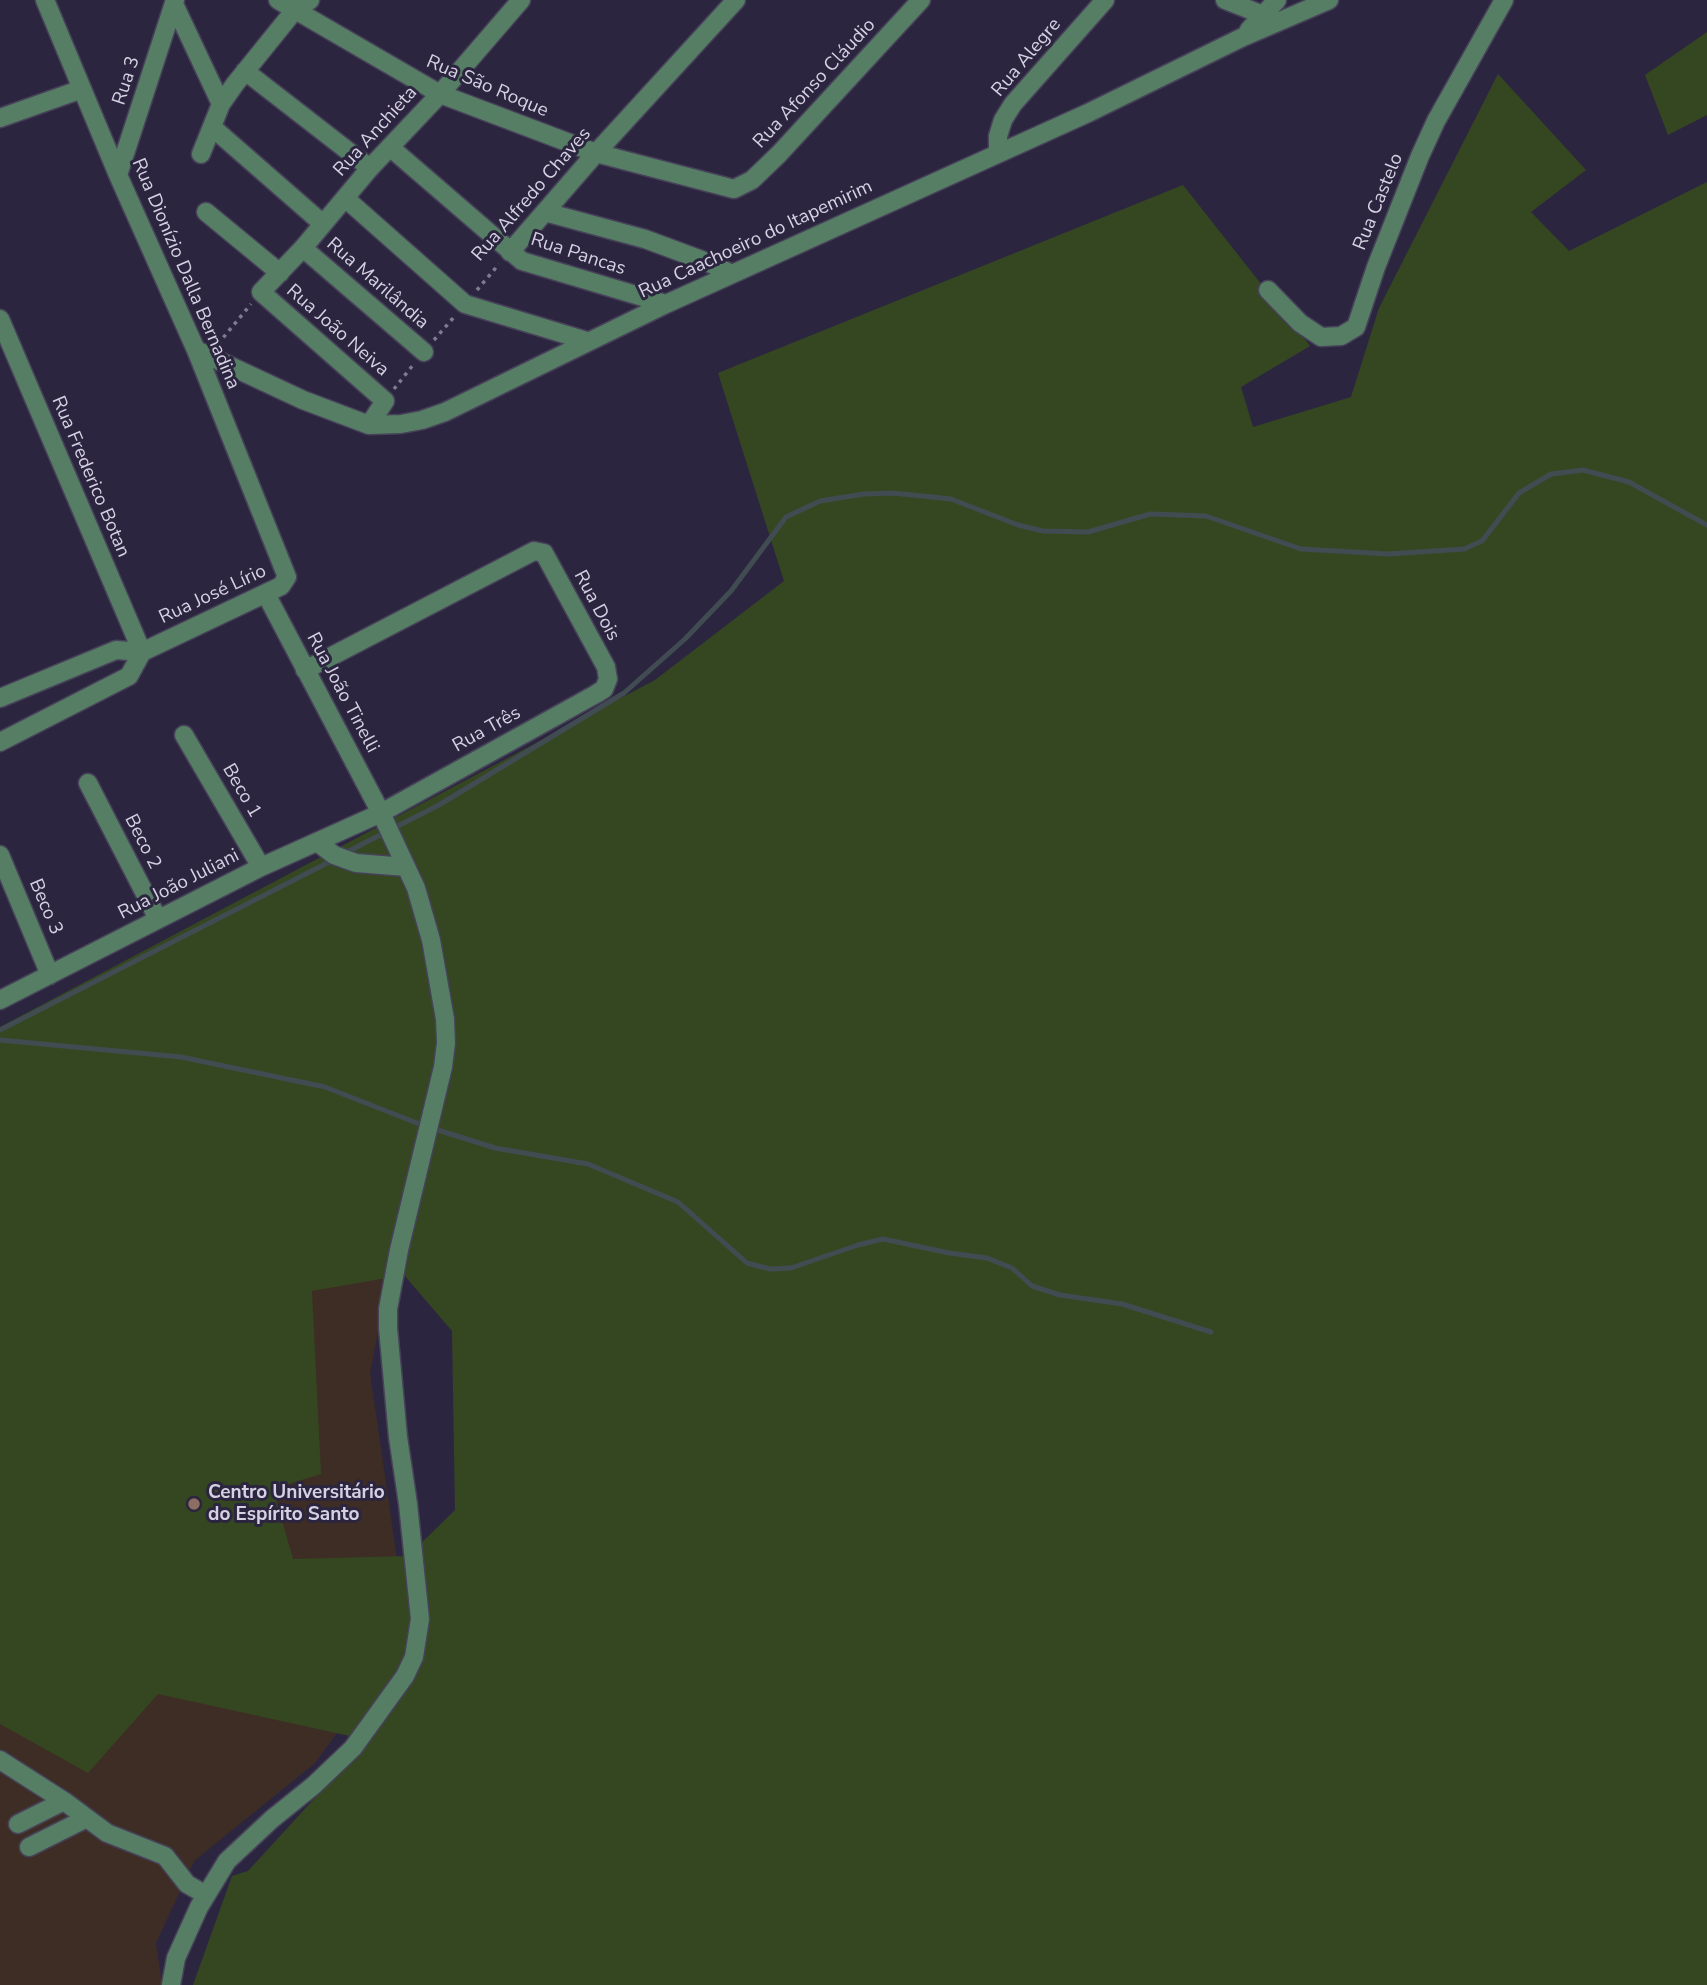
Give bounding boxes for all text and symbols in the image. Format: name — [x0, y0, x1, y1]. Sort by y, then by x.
street label: Rua Afonso Cláudio — [749, 14, 881, 154]
street label: Rua Alegre — [987, 14, 1067, 102]
street label: Rua São Roque — [423, 51, 551, 123]
street label: Rua 3 — [108, 54, 146, 108]
street label: Rua Anchieta — [329, 82, 423, 182]
street label: Rua Alfredo Chaves — [468, 123, 596, 267]
street label: Rua Castelo — [1349, 150, 1409, 254]
street label: Rua Dionízio Dalla Bernadina — [126, 155, 244, 393]
street label: Rua Caachoeiro do Itapemirim — [636, 176, 876, 304]
street label: Rua Pancas — [528, 229, 628, 281]
street label: Rua Marilândia — [321, 233, 433, 335]
street label: Rua João Neiva — [281, 280, 393, 382]
street label: Rua Frederico Botan — [46, 393, 134, 561]
street label: Rua José Lírio — [156, 560, 270, 630]
street label: Rua Dois — [568, 567, 624, 645]
street label: Rua João Tinelli — [301, 629, 383, 757]
street label: Rua Três — [449, 702, 525, 758]
street label: Beco 1 — [217, 760, 265, 822]
street label: Beco 2 — [119, 811, 165, 873]
street label: Rua João Juliani — [115, 845, 243, 925]
street label: Beco 3 — [23, 876, 67, 938]
place label: Centro Universitário do Espírito Santo — [208, 1482, 385, 1526]
marker: Centro Universitário do Espírito Santo — [186, 1496, 202, 1512]

